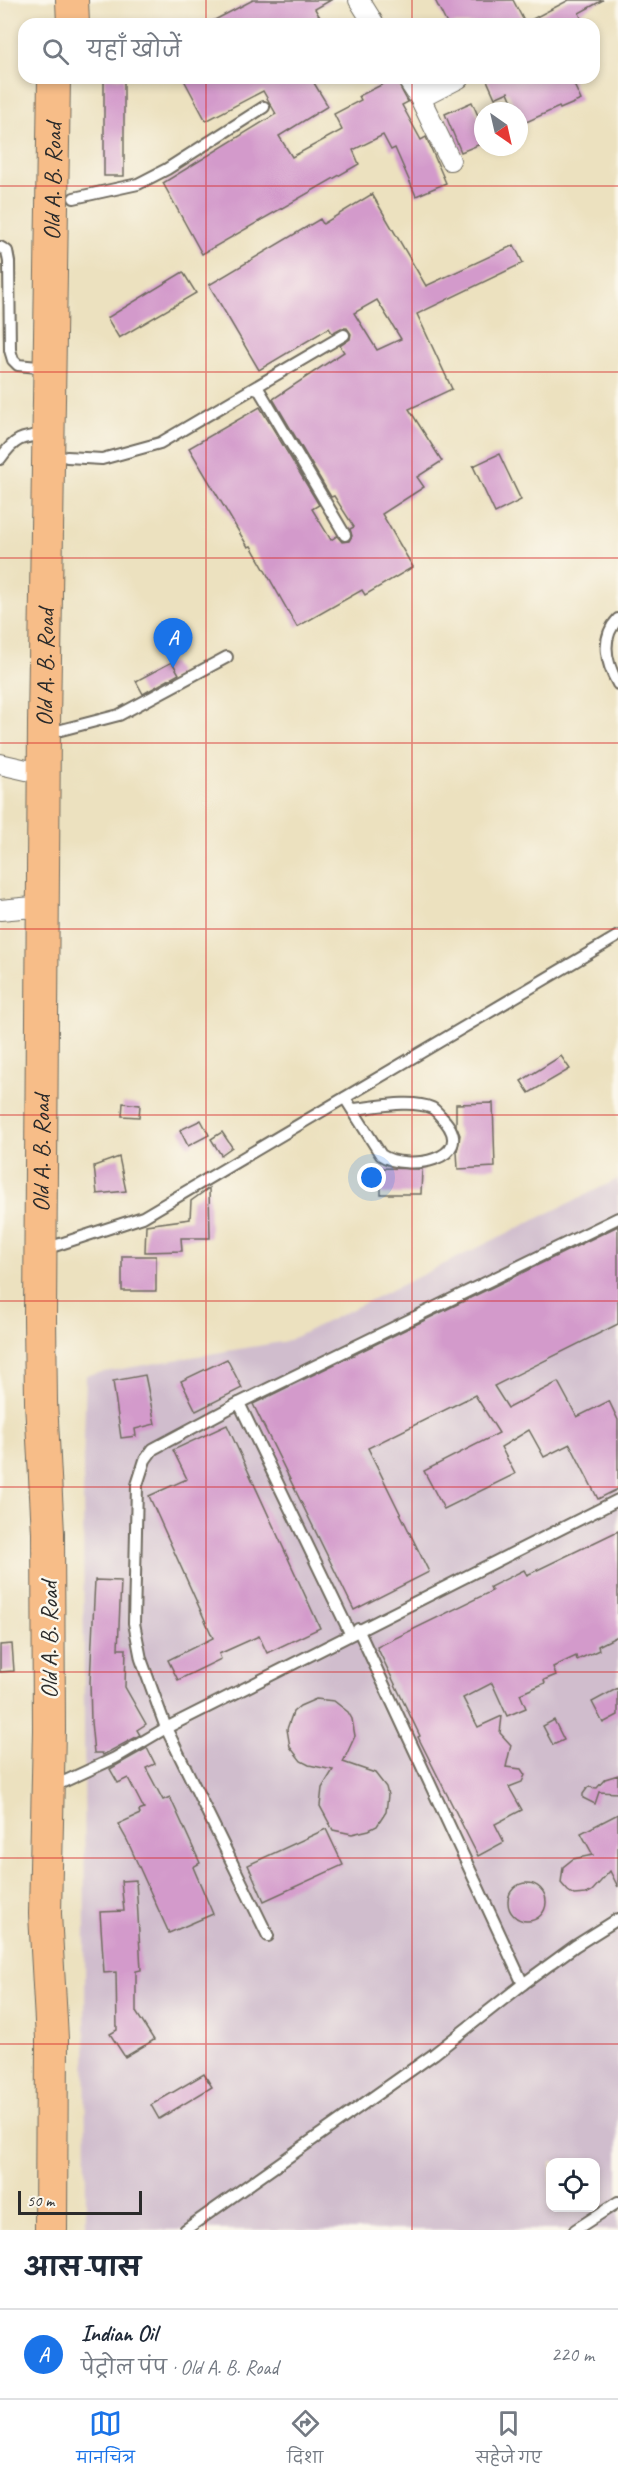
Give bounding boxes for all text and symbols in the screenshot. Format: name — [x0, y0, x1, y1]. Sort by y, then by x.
search box — [18, 18, 600, 84]
icon: search — [39, 35, 72, 68]
text: यहाँ खोजें — [87, 36, 181, 64]
north arrow — [474, 102, 528, 156]
street label: Old A. B. Road — [36, 119, 68, 241]
street label: Old A. B. Road — [29, 605, 61, 726]
pin: A — [154, 618, 192, 668]
street label: Old A. B. Road — [26, 1091, 57, 1212]
your location — [357, 1163, 386, 1192]
street label: Old A. B. Road — [34, 1578, 64, 1699]
map controls — [546, 2158, 600, 2212]
button: locate — [546, 2158, 600, 2212]
scale bar — [18, 2188, 142, 2216]
text: 50 m — [27, 2191, 54, 2211]
text: आस-पास — [24, 2251, 141, 2284]
text: Indian Oil — [81, 2320, 157, 2348]
text: A — [38, 2342, 49, 2367]
text: 220 m — [551, 2342, 594, 2367]
text: पेट्रोल पंप · Old A. B. Road — [81, 2355, 278, 2380]
tab: मानचित्र — [76, 2407, 135, 2475]
tab: दिशा — [287, 2407, 323, 2475]
tab: सहेजे गए — [476, 2407, 542, 2475]

